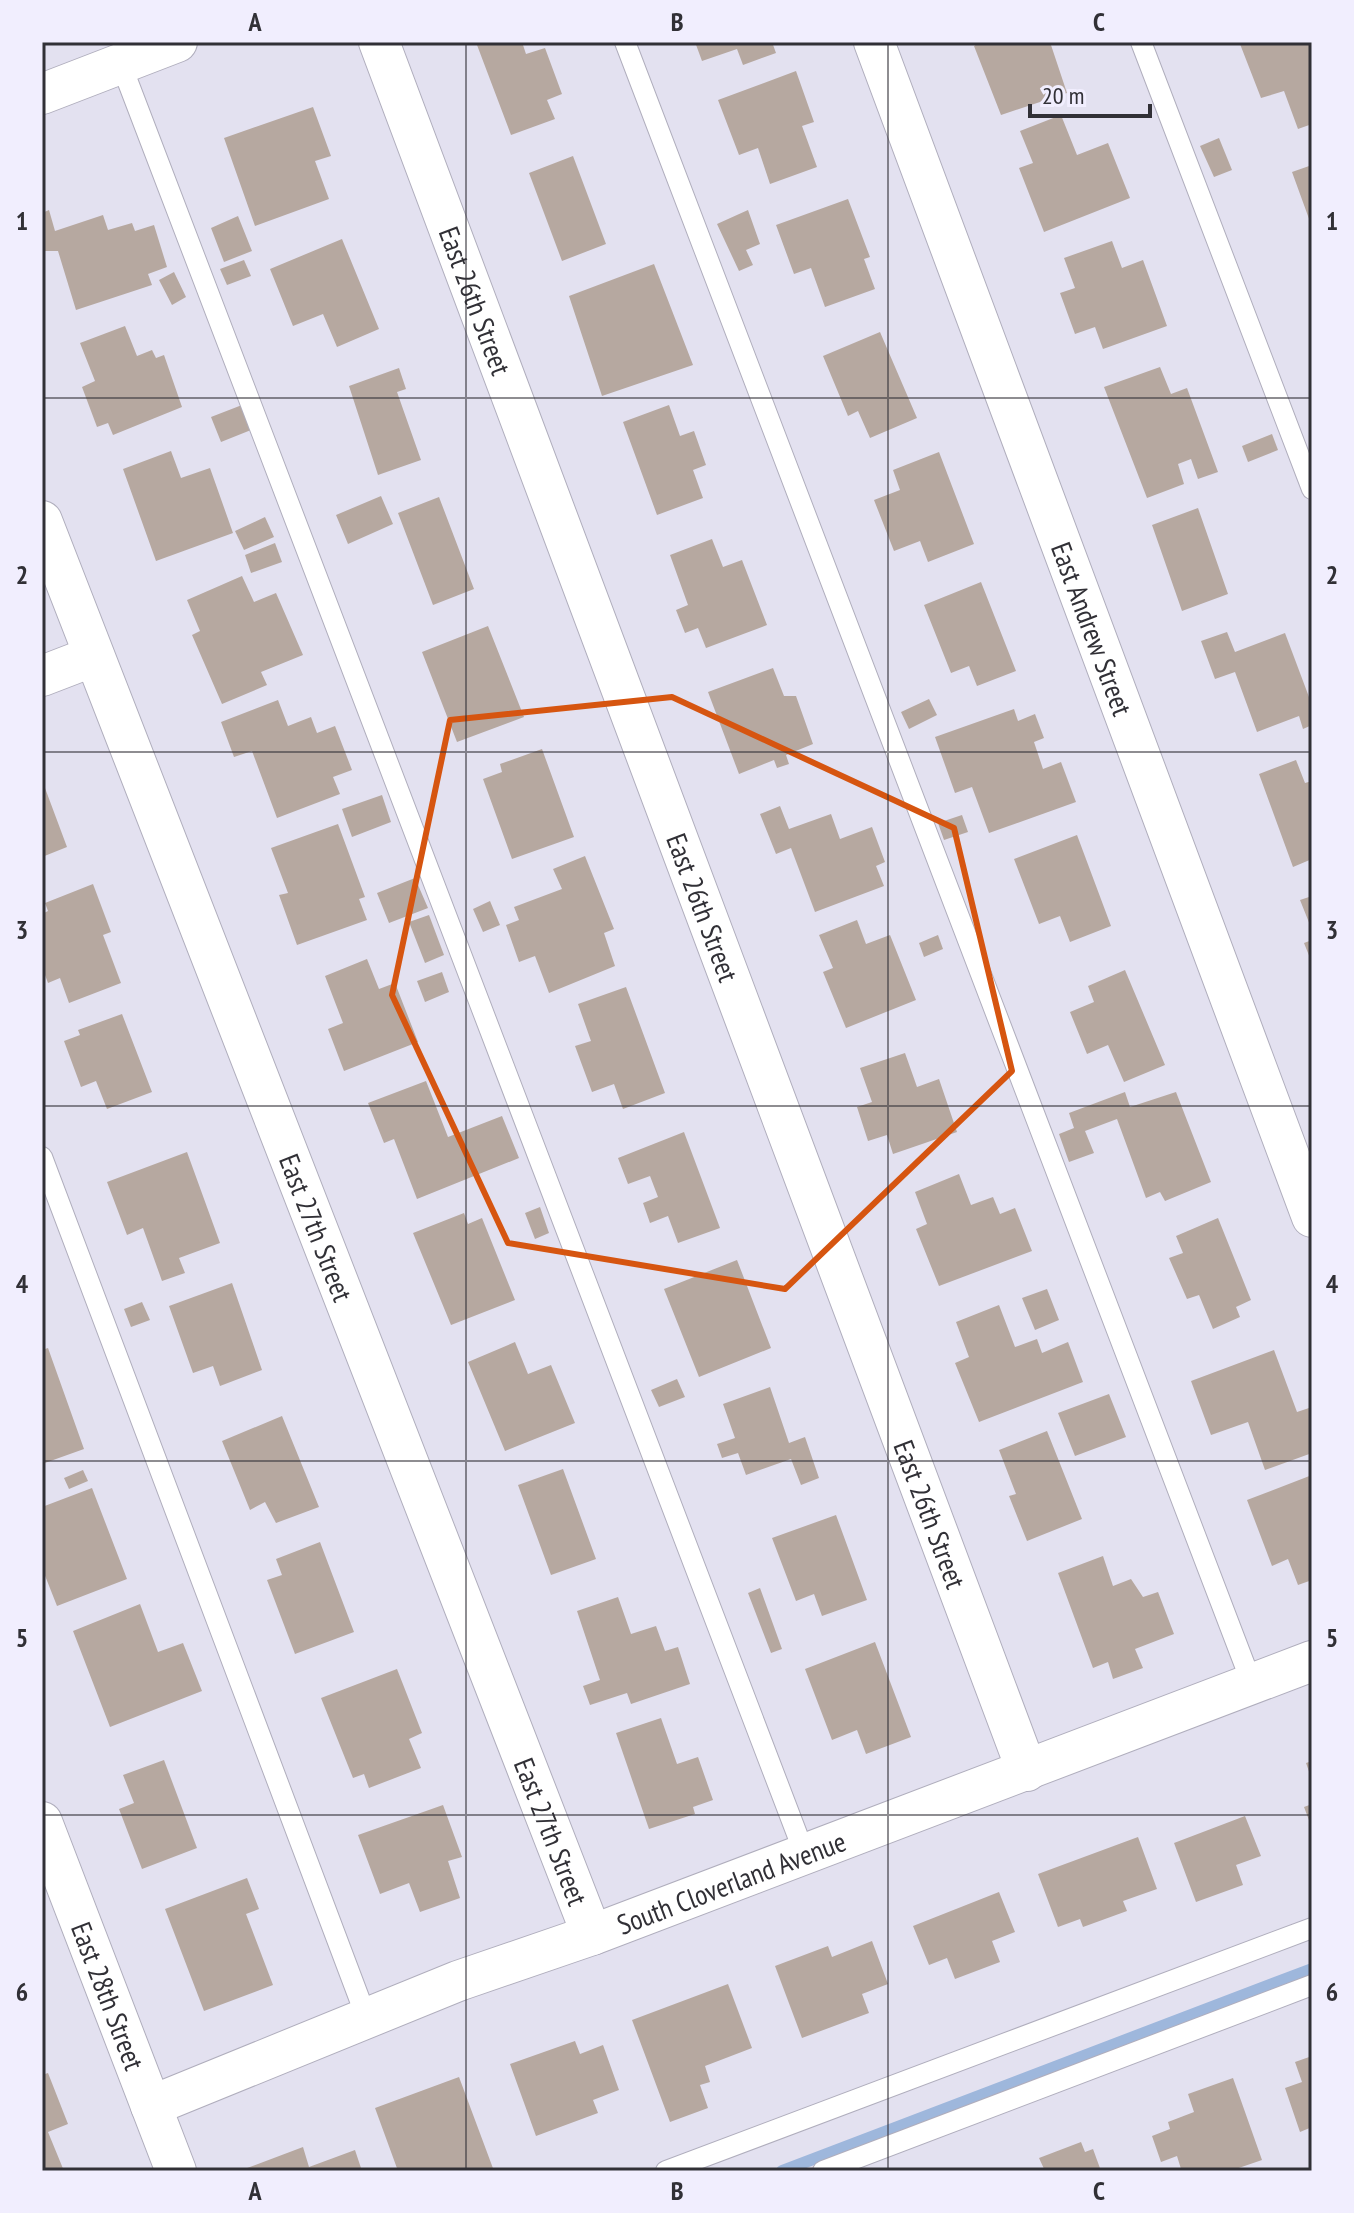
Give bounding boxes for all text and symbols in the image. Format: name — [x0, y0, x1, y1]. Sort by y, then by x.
text: A — [247, 5, 262, 38]
text: B — [671, 5, 684, 38]
text: C — [1093, 5, 1105, 38]
scale bar — [1030, 68, 1150, 118]
text: 20 m — [1042, 80, 1084, 111]
text: 1 — [16, 204, 28, 237]
text: 1 — [1326, 204, 1338, 237]
street label: East 26th Street — [431, 221, 521, 380]
street label: East Andrew Street — [1043, 537, 1142, 721]
text: 2 — [16, 558, 28, 591]
text: 2 — [1326, 558, 1338, 591]
street label: East 26th Street — [659, 828, 748, 987]
text: 3 — [16, 913, 28, 946]
text: 3 — [1326, 913, 1338, 946]
street label: East 27th Street — [271, 1148, 362, 1307]
text: 4 — [16, 1267, 29, 1300]
text: 4 — [1326, 1267, 1339, 1300]
street label: East 26th Street — [886, 1435, 975, 1594]
text: 5 — [16, 1621, 28, 1654]
text: 5 — [1326, 1621, 1338, 1654]
street label: East 27th Street — [506, 1752, 597, 1911]
street label: South Cloverland Avenue — [612, 1822, 851, 1942]
street label: East 28th Street — [64, 1916, 154, 2075]
text: 6 — [16, 1975, 28, 2008]
text: 6 — [1326, 1975, 1338, 2008]
text: A — [247, 2174, 262, 2207]
text: B — [671, 2174, 684, 2207]
text: C — [1093, 2174, 1105, 2207]

